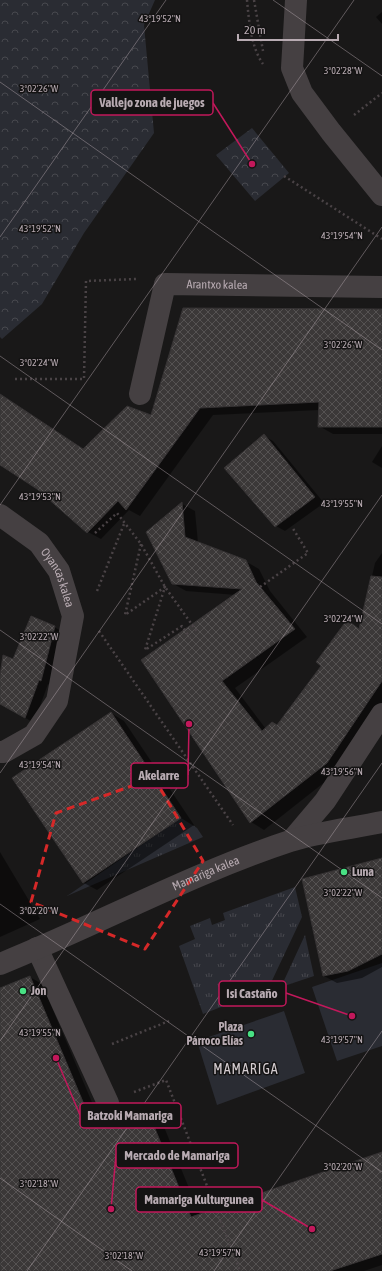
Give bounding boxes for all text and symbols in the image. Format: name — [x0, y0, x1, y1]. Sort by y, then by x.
text: 43°19'52"N — [139, 13, 181, 24]
scale bar — [238, 16, 338, 42]
text: 20 m — [244, 23, 266, 37]
text: 3°02'28"W — [324, 65, 363, 76]
text: 3°02'26"W — [20, 83, 59, 94]
callout: Vallejo zona de juegos — [91, 90, 213, 115]
text: Vallejo zona de juegos — [98, 95, 205, 110]
text: 43°19'52"N — [19, 223, 61, 234]
text: 43°19'54"N — [321, 230, 363, 241]
street label: Arantxo kalea — [187, 277, 248, 292]
text: 3°02'26"W — [324, 339, 363, 350]
text: 3°02'24"W — [20, 357, 59, 368]
text: 43°19'53"N — [19, 491, 61, 502]
text: 43°19'55"N — [321, 498, 363, 509]
street label: Oyancas kalea — [38, 545, 77, 609]
text: 3°02'24"W — [324, 613, 363, 624]
text: 3°02'22"W — [20, 631, 59, 642]
text: 43°19'54"N — [19, 759, 61, 770]
callout: Akelarre — [131, 763, 188, 788]
text: 43°19'56"N — [321, 766, 363, 777]
text: Akelarre — [138, 768, 179, 783]
street label: Mamariga kalea — [170, 853, 241, 894]
place label: Luna — [352, 865, 374, 879]
marker: Luna — [339, 867, 349, 877]
text: 3°02'22"W — [324, 887, 363, 898]
text: 3°02'20"W — [20, 905, 59, 916]
callout: Isi Castaño — [219, 981, 286, 1006]
place label: Jon — [30, 984, 46, 998]
marker: Jon — [18, 986, 28, 996]
text: Isi Castaño — [226, 986, 278, 1001]
place label: Plaza Párroco Elías — [186, 1020, 244, 1048]
text: 43°19'55"N — [19, 1027, 61, 1038]
marker: Plaza Párroco Elías — [246, 1029, 256, 1039]
text: 43°19'57"N — [321, 1034, 363, 1045]
district label: MAMARIGA — [213, 1061, 279, 1077]
callout: Batzoki Mamariga — [80, 1103, 181, 1128]
text: Batzoki Mamariga — [87, 1108, 173, 1123]
callout: Mercado de Mamariga — [116, 1143, 238, 1168]
text: Mercado de Mamariga — [124, 1148, 230, 1163]
text: 3°02'20"W — [324, 1161, 363, 1172]
text: 3°02'18"W — [20, 1178, 59, 1189]
callout: Mamariga Kulturgunea — [136, 1187, 262, 1212]
text: Mamariga Kulturgunea — [144, 1192, 254, 1207]
text: 43°19'57"N — [199, 1247, 241, 1258]
text: 3°02'18"W — [105, 1250, 144, 1261]

